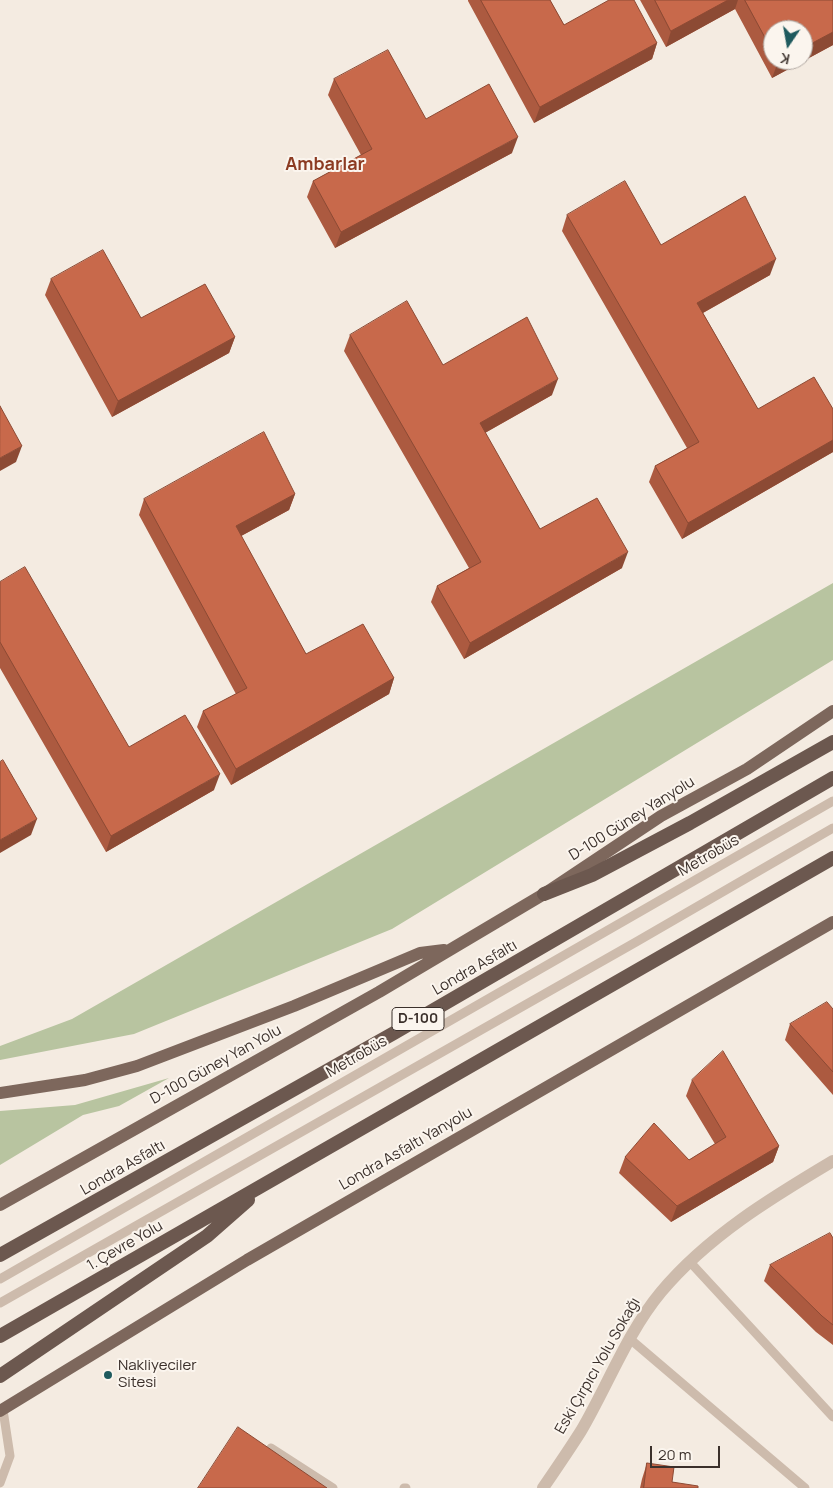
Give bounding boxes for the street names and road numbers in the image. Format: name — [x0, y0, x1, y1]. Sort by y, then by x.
street label: D-100 Güney Yanyolu — [566, 773, 698, 865]
street label: Metrobüs — [675, 831, 743, 881]
street label: Londra Asfaltı — [430, 937, 520, 999]
road number: D-100 — [392, 1008, 444, 1030]
street label: D-100 Güney Yan Yolu — [147, 1021, 285, 1109]
street label: Metrobüs — [323, 1032, 391, 1082]
street label: Londra Asfaltı Yanyolu — [336, 1104, 476, 1194]
street label: Londra Asfaltı — [78, 1137, 168, 1199]
street label: 1. Çevre Yolu — [84, 1217, 166, 1275]
street label: Eski Çırpıcı Yolu Sokağı — [552, 1295, 644, 1437]

